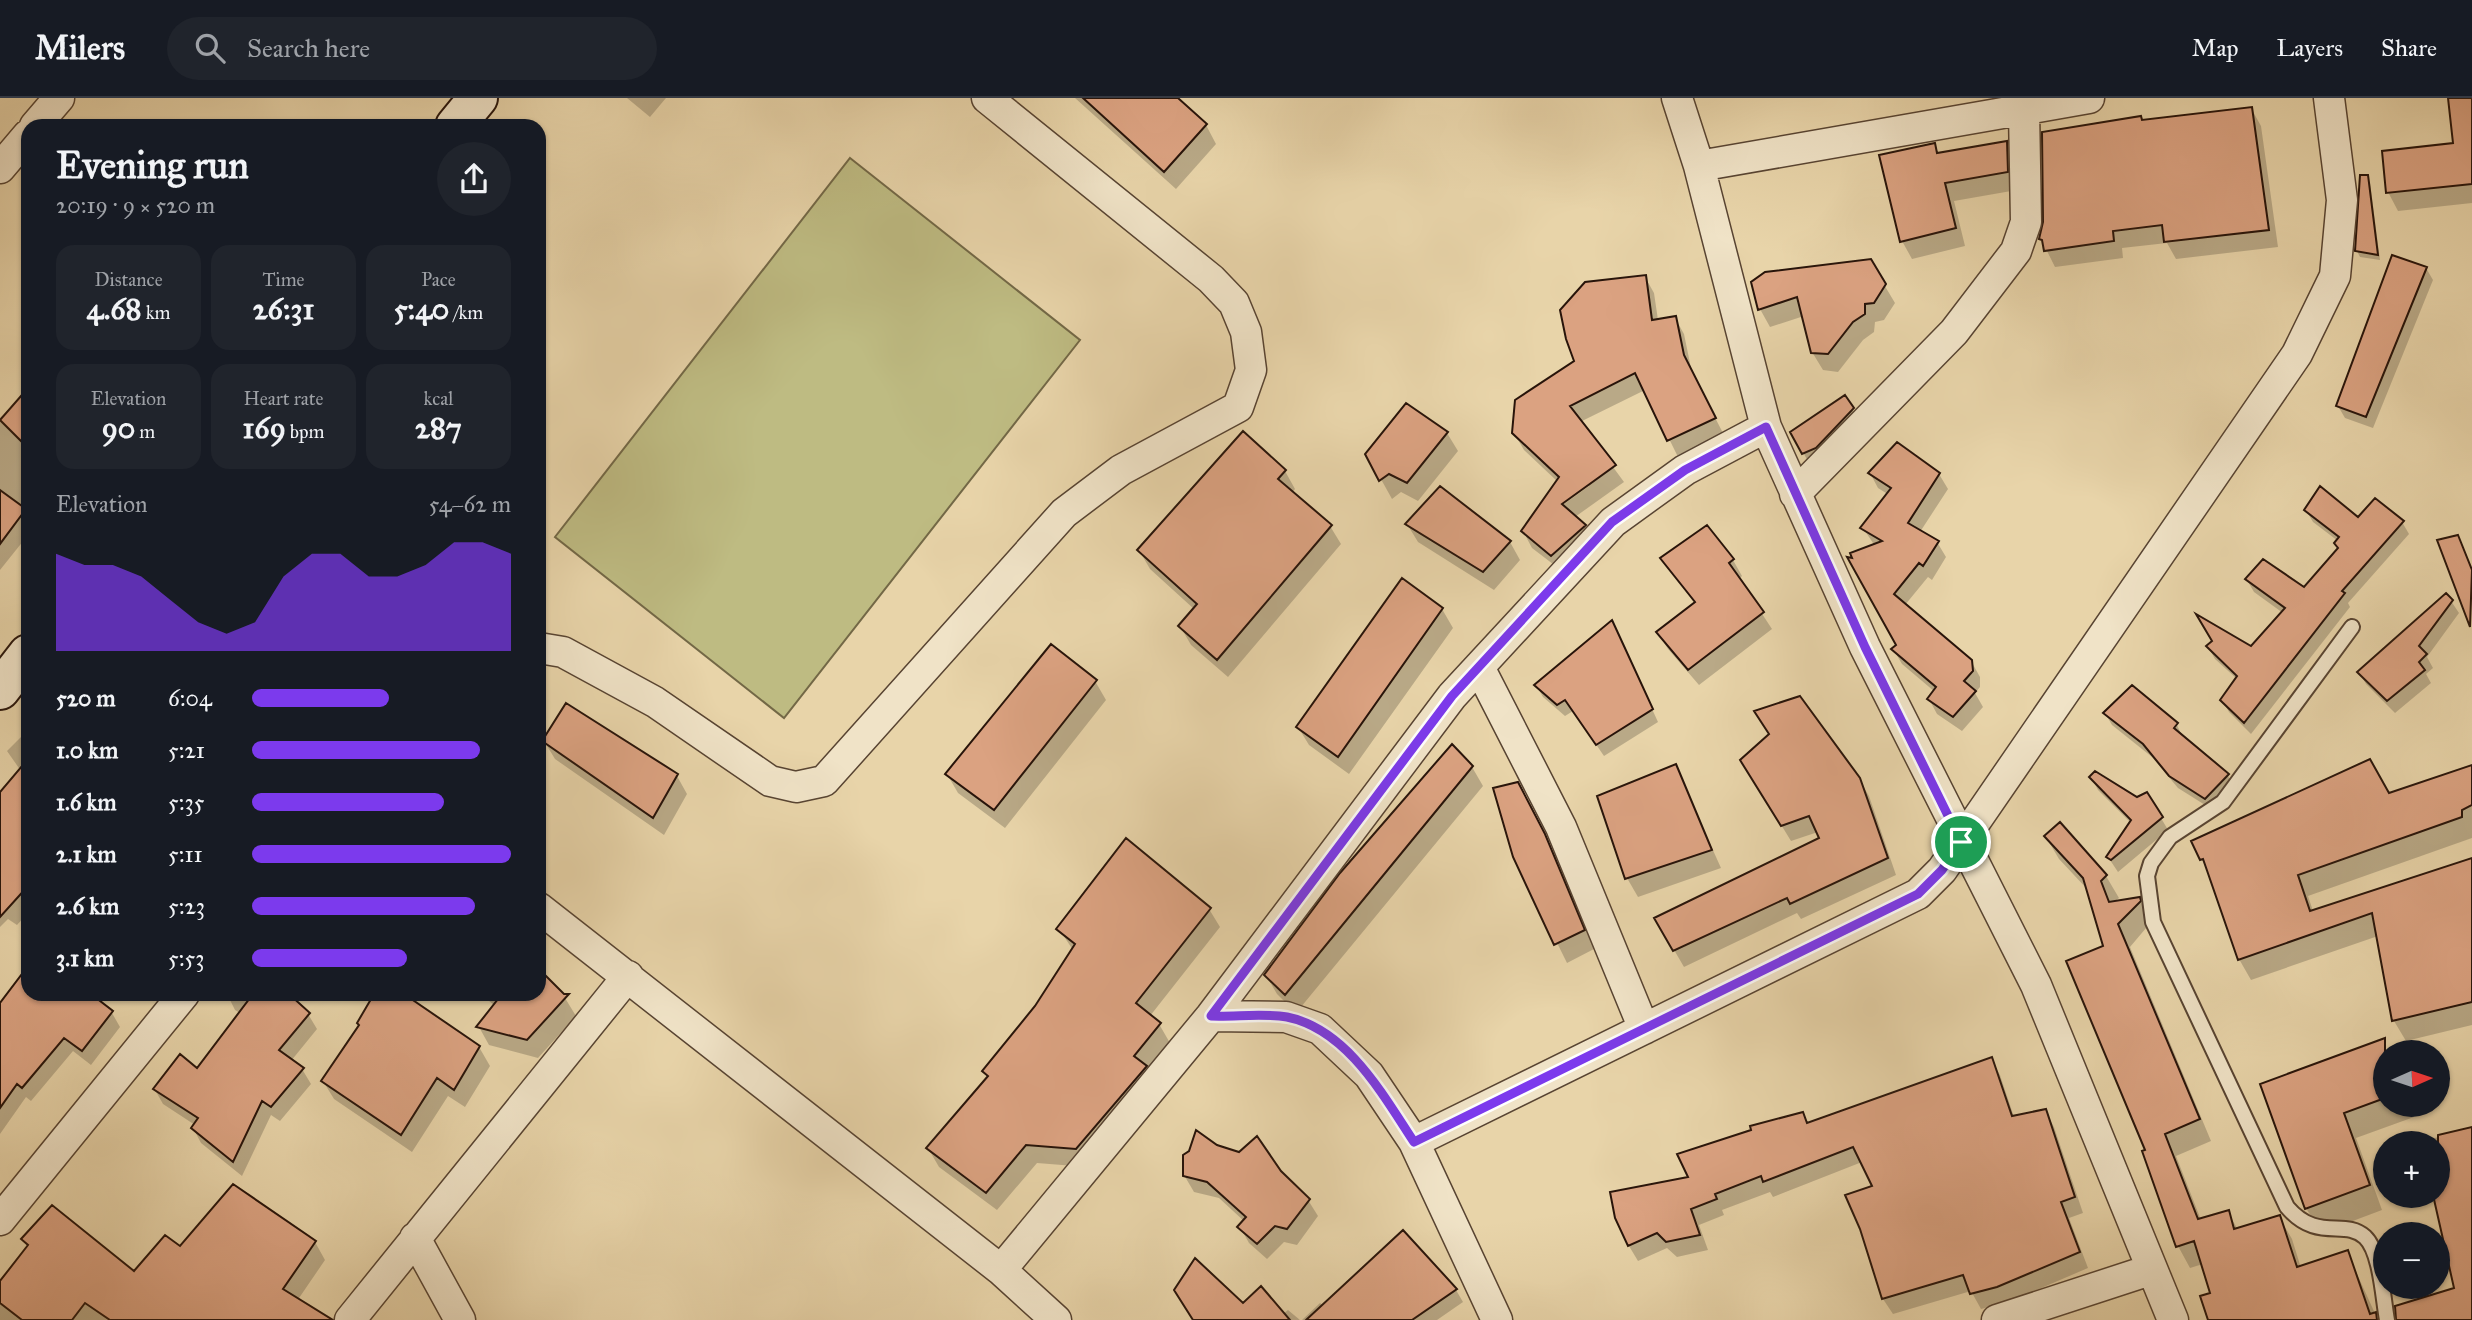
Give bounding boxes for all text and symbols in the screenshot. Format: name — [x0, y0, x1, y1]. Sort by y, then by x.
search box — [167, 17, 657, 80]
text: Milers — [35, 28, 125, 68]
icon: search — [191, 29, 229, 67]
text: Search here — [247, 32, 370, 64]
text: Map — [2192, 33, 2239, 63]
text: Layers — [2277, 33, 2343, 63]
text: Share — [2381, 33, 2437, 63]
text: Evening run — [56, 142, 249, 188]
button: share — [437, 142, 511, 216]
text: 20:19 · 9 × 520 m — [56, 191, 215, 219]
text: Distance — [94, 268, 163, 291]
text: Time — [262, 268, 305, 291]
text: Pace — [421, 268, 456, 291]
text: 4.68 — [87, 291, 142, 327]
text: 26:31 — [253, 291, 314, 327]
text: 5:40 — [394, 291, 449, 327]
text: km — [142, 301, 170, 324]
text: /km — [449, 301, 483, 324]
text: Elevation — [91, 387, 166, 410]
text: Heart rate — [244, 387, 323, 410]
text: kcal — [424, 387, 453, 410]
text: 90 — [102, 410, 135, 446]
text: 169 — [243, 410, 286, 446]
text: 287 — [415, 410, 462, 446]
text: m — [135, 420, 155, 443]
text: bpm — [286, 420, 324, 443]
text: Elevation — [56, 490, 147, 518]
text: 54–62 m — [429, 490, 511, 518]
text: 520 m — [56, 684, 116, 712]
text: 6:04 — [168, 684, 212, 712]
text: 1.0 km — [56, 736, 118, 764]
text: 5:21 — [168, 736, 205, 764]
text: 1.6 km — [56, 788, 117, 816]
text: 5:35 — [168, 788, 204, 816]
pin — [1931, 812, 1991, 872]
icon: arrive — [1942, 823, 1980, 861]
text: 2.1 km — [56, 840, 117, 868]
text: 5:11 — [168, 840, 203, 868]
text: 2.6 km — [56, 892, 119, 920]
text: 5:23 — [168, 892, 205, 920]
text: 3.1 km — [56, 944, 114, 972]
text: 5:53 — [168, 944, 204, 972]
north arrow — [2373, 1040, 2450, 1116]
map controls — [2373, 1040, 2450, 1299]
button: + — [2373, 1131, 2450, 1208]
button: − — [2373, 1222, 2450, 1299]

